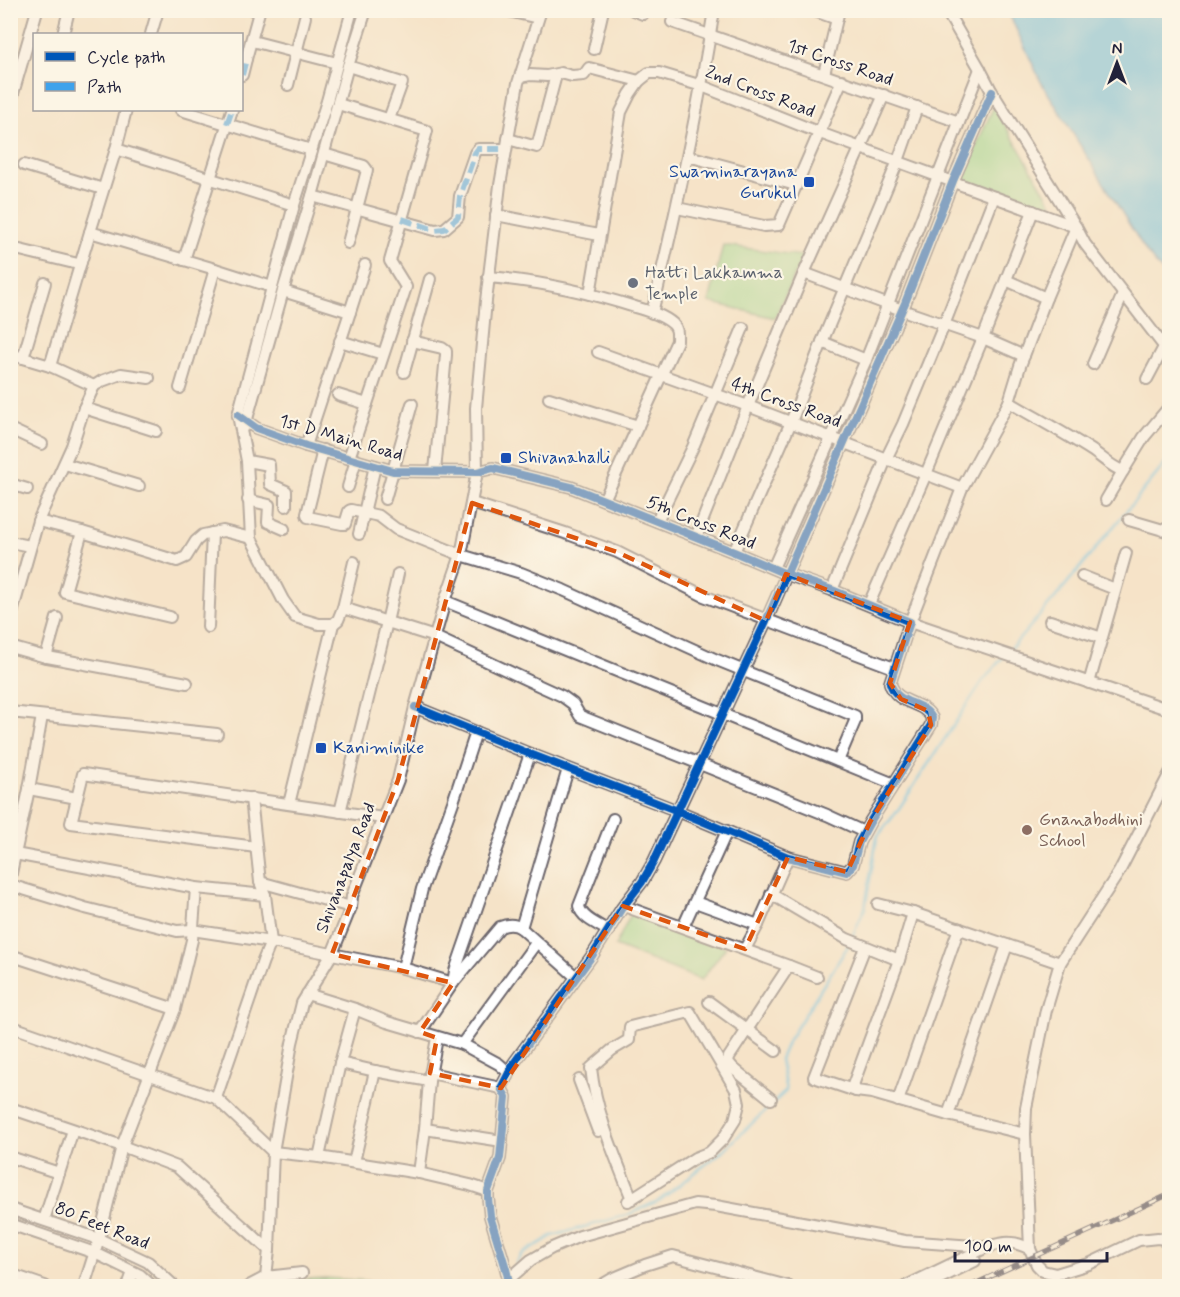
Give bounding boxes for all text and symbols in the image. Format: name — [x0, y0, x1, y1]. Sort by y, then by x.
legend — [33, 33, 243, 111]
north arrow — [1087, 33, 1147, 93]
street label: 1st Cross Road — [784, 34, 896, 92]
text: N — [1112, 39, 1122, 60]
text: Cycle path — [87, 46, 165, 70]
street label: 2nd Cross Road — [702, 60, 818, 124]
text: Path — [87, 76, 122, 100]
place label: Swaminarayana Gurukul — [669, 160, 797, 205]
marker: Swaminarayana Gurukul — [802, 175, 816, 189]
place label: Hatti Lakkamma Temple — [645, 261, 783, 306]
marker: Hatti Lakkamma Temple — [626, 276, 640, 290]
street label: 4th Cross Road — [728, 372, 844, 434]
street label: 1st D Main Road — [276, 409, 406, 467]
place label: Shivanahalli — [518, 446, 610, 470]
marker: Shivanahalli — [499, 451, 513, 465]
street label: 5th Cross Road — [643, 490, 759, 556]
place label: Kaniminike — [333, 736, 424, 760]
marker: Kaniminike — [314, 741, 328, 755]
street label: Shivanapalya Road — [310, 799, 382, 937]
place label: Gnanabodhini School — [1039, 808, 1143, 853]
marker: Gnanabodhini School — [1020, 823, 1034, 837]
street label: 80 Feet Road — [51, 1196, 153, 1256]
scale bar — [955, 1225, 1106, 1263]
text: 100 m — [964, 1235, 1012, 1259]

